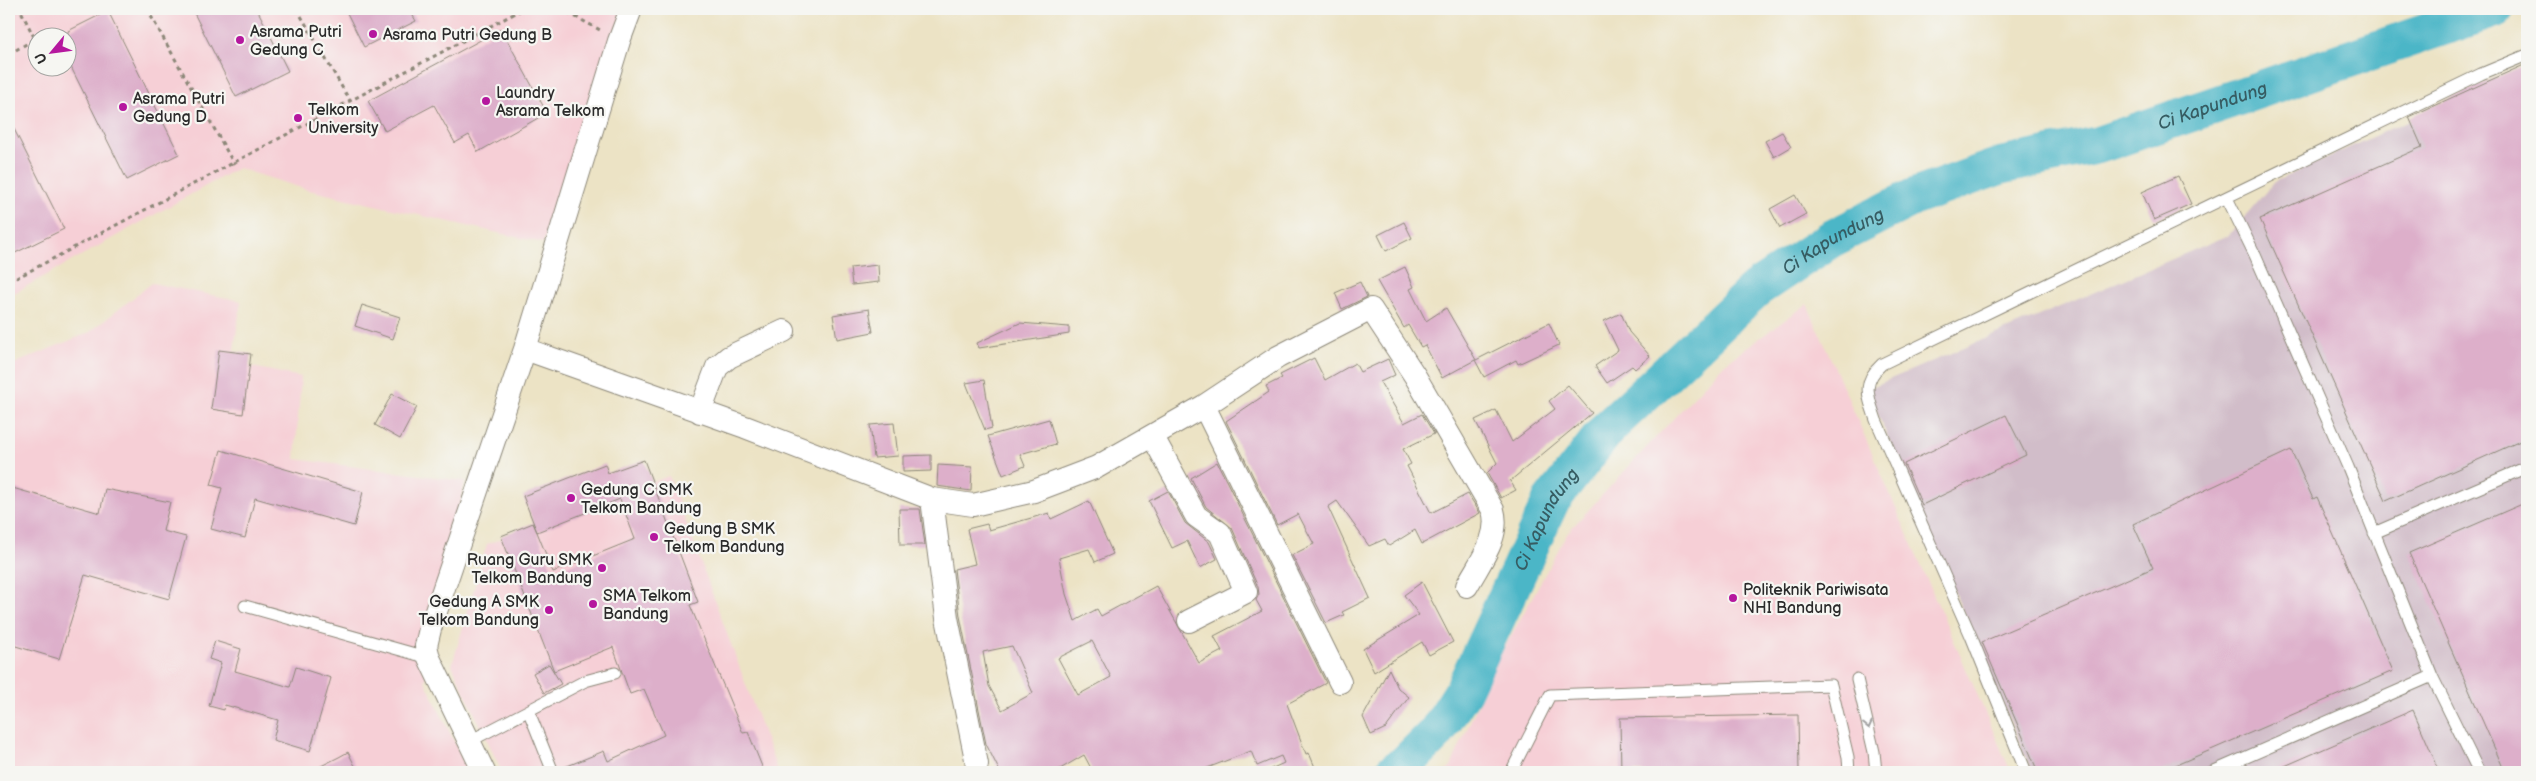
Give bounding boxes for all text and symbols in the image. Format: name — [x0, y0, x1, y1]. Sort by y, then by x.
place label: Asrama Putri Gedung C — [250, 23, 342, 60]
place label: Asrama Putri Gedung B — [383, 26, 552, 45]
north arrow — [28, 28, 78, 78]
marker: Asrama Putri Gedung B — [367, 28, 379, 40]
marker: Asrama Putri Gedung C — [234, 34, 246, 46]
text: U — [31, 50, 51, 67]
water label: Ci Kapundung — [2155, 78, 2270, 135]
place label: Laundry Asrama Telkom — [496, 84, 605, 121]
place label: Asrama Putri Gedung D — [133, 90, 225, 127]
marker: Laundry Asrama Telkom — [480, 95, 492, 107]
marker: Asrama Putri Gedung D — [117, 101, 129, 113]
place label: Telkom University — [308, 101, 379, 138]
marker: Telkom University — [292, 112, 304, 124]
water label: Ci Kapundung — [1778, 204, 1888, 280]
water label: Ci Kapundung — [1510, 464, 1583, 574]
place label: Gedung C SMK Telkom Bandung — [581, 481, 702, 518]
marker: Gedung C SMK Telkom Bandung — [565, 492, 577, 504]
place label: Gedung B SMK Telkom Bandung — [664, 520, 785, 557]
marker: Gedung B SMK Telkom Bandung — [648, 531, 660, 543]
place label: Ruang Guru SMK Telkom Bandung — [467, 551, 593, 588]
marker: Ruang Guru SMK Telkom Bandung — [596, 562, 608, 574]
place label: Politeknik Pariwisata NHI Bandung — [1743, 581, 1888, 618]
place label: SMA Telkom Bandung — [603, 587, 691, 624]
marker: Politeknik Pariwisata NHI Bandung — [1727, 592, 1739, 604]
place label: Gedung A SMK Telkom Bandung — [418, 593, 540, 630]
marker: SMA Telkom Bandung — [587, 598, 599, 610]
marker: Gedung A SMK Telkom Bandung — [543, 604, 555, 616]
one-way arrow — [1862, 721, 1873, 730]

